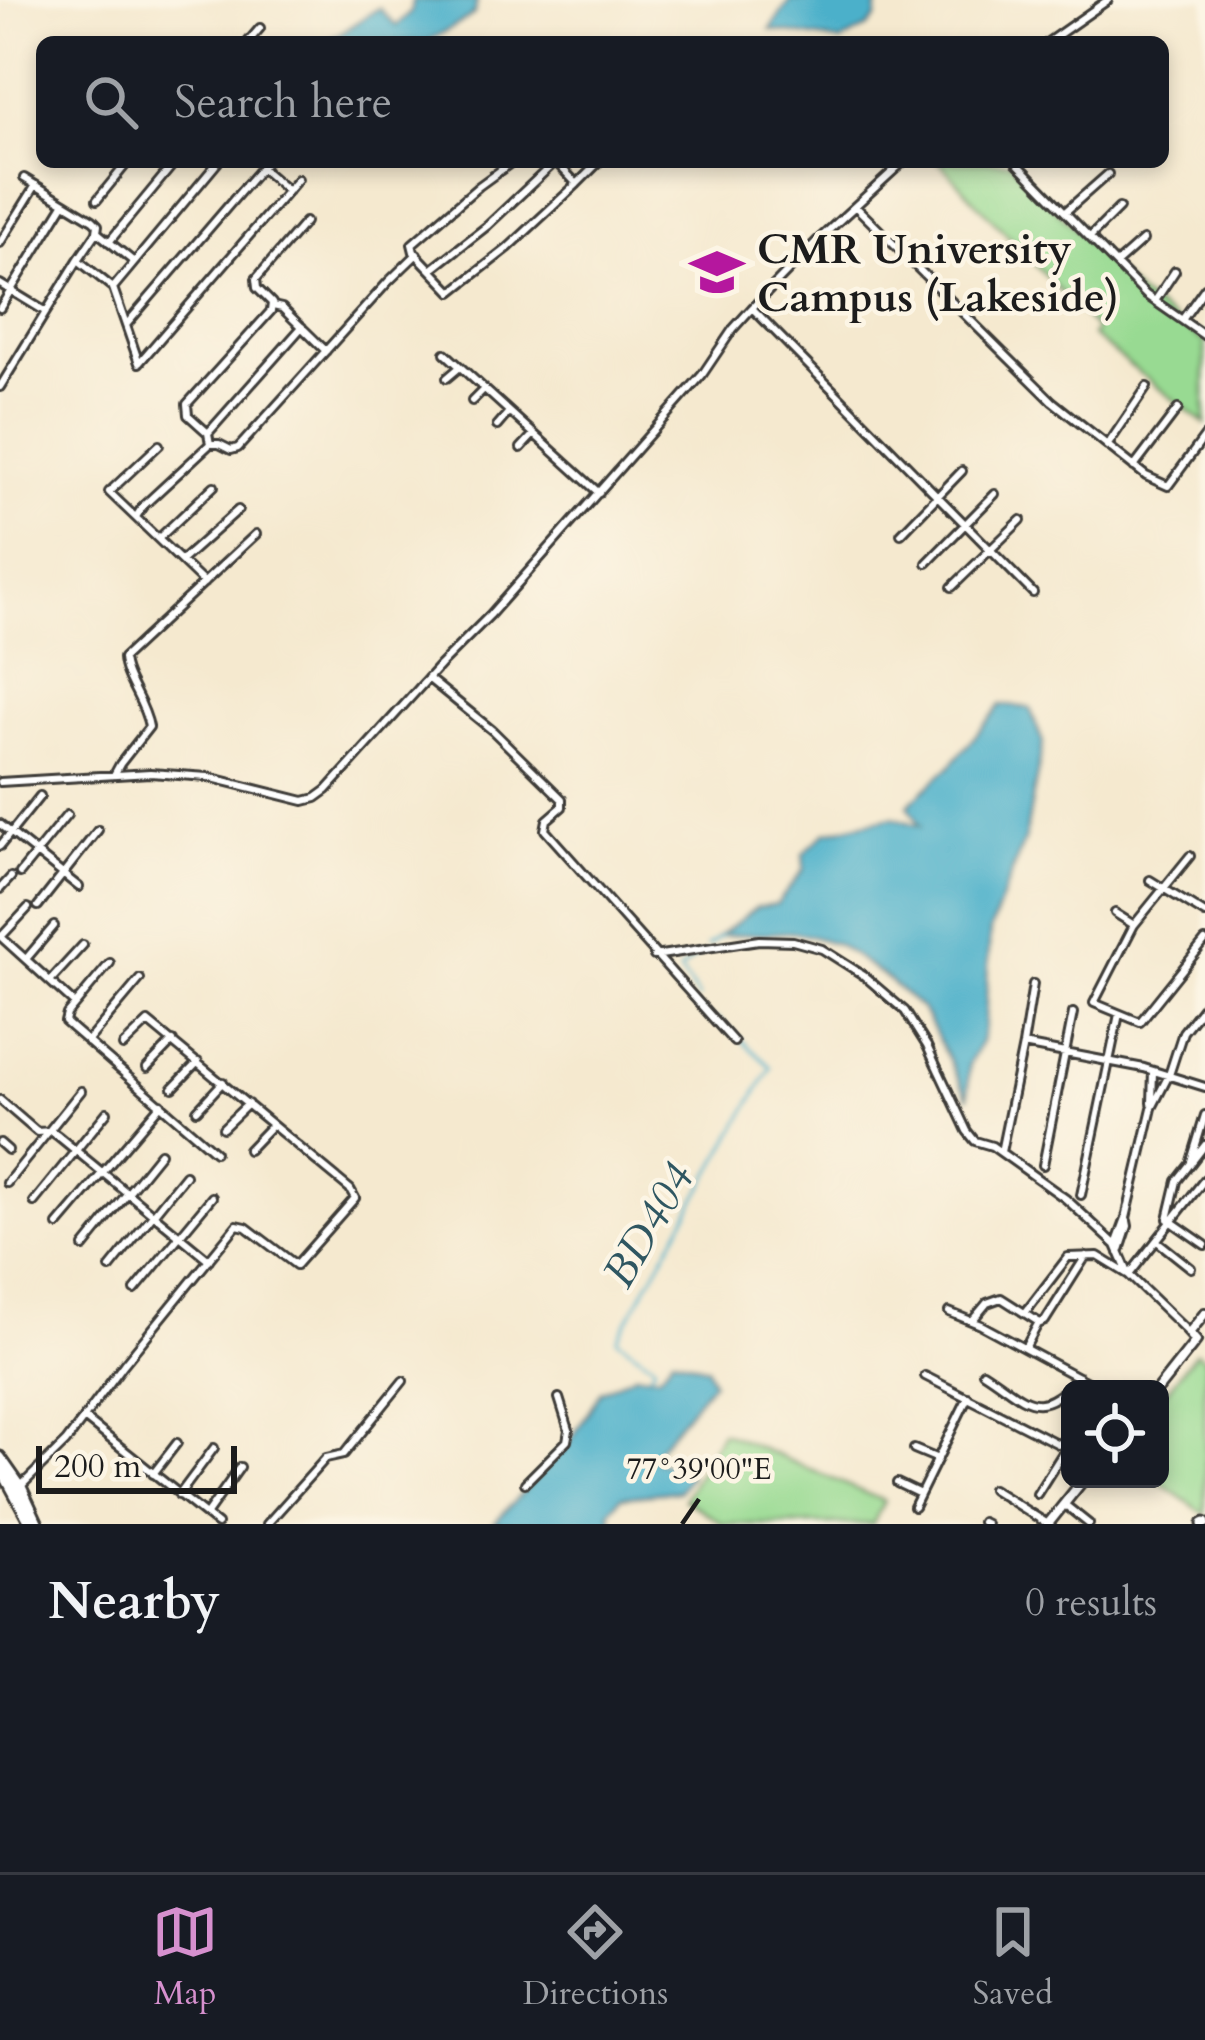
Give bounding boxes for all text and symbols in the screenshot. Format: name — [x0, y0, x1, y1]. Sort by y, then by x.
search box — [36, 36, 1169, 168]
icon: search — [78, 69, 144, 135]
text: Search here — [174, 72, 392, 133]
place label: CMR University Campus (Lakeside) — [757, 221, 1119, 326]
school or university icon: CMR University Campus (Lakeside) — [688, 243, 746, 301]
water label: BD404 — [589, 1152, 709, 1299]
map controls — [1061, 1380, 1169, 1488]
button: locate — [1061, 1380, 1169, 1488]
scale bar — [36, 1440, 237, 1493]
text: 200 m — [54, 1444, 141, 1489]
text: 77°39'00"E — [626, 1449, 772, 1490]
text: Nearby — [48, 1567, 220, 1637]
text: 0 results — [1025, 1576, 1157, 1629]
tab: Map — [152, 1899, 218, 2016]
tab: Directions — [523, 1899, 668, 2016]
tab: Saved — [973, 1899, 1053, 2016]

